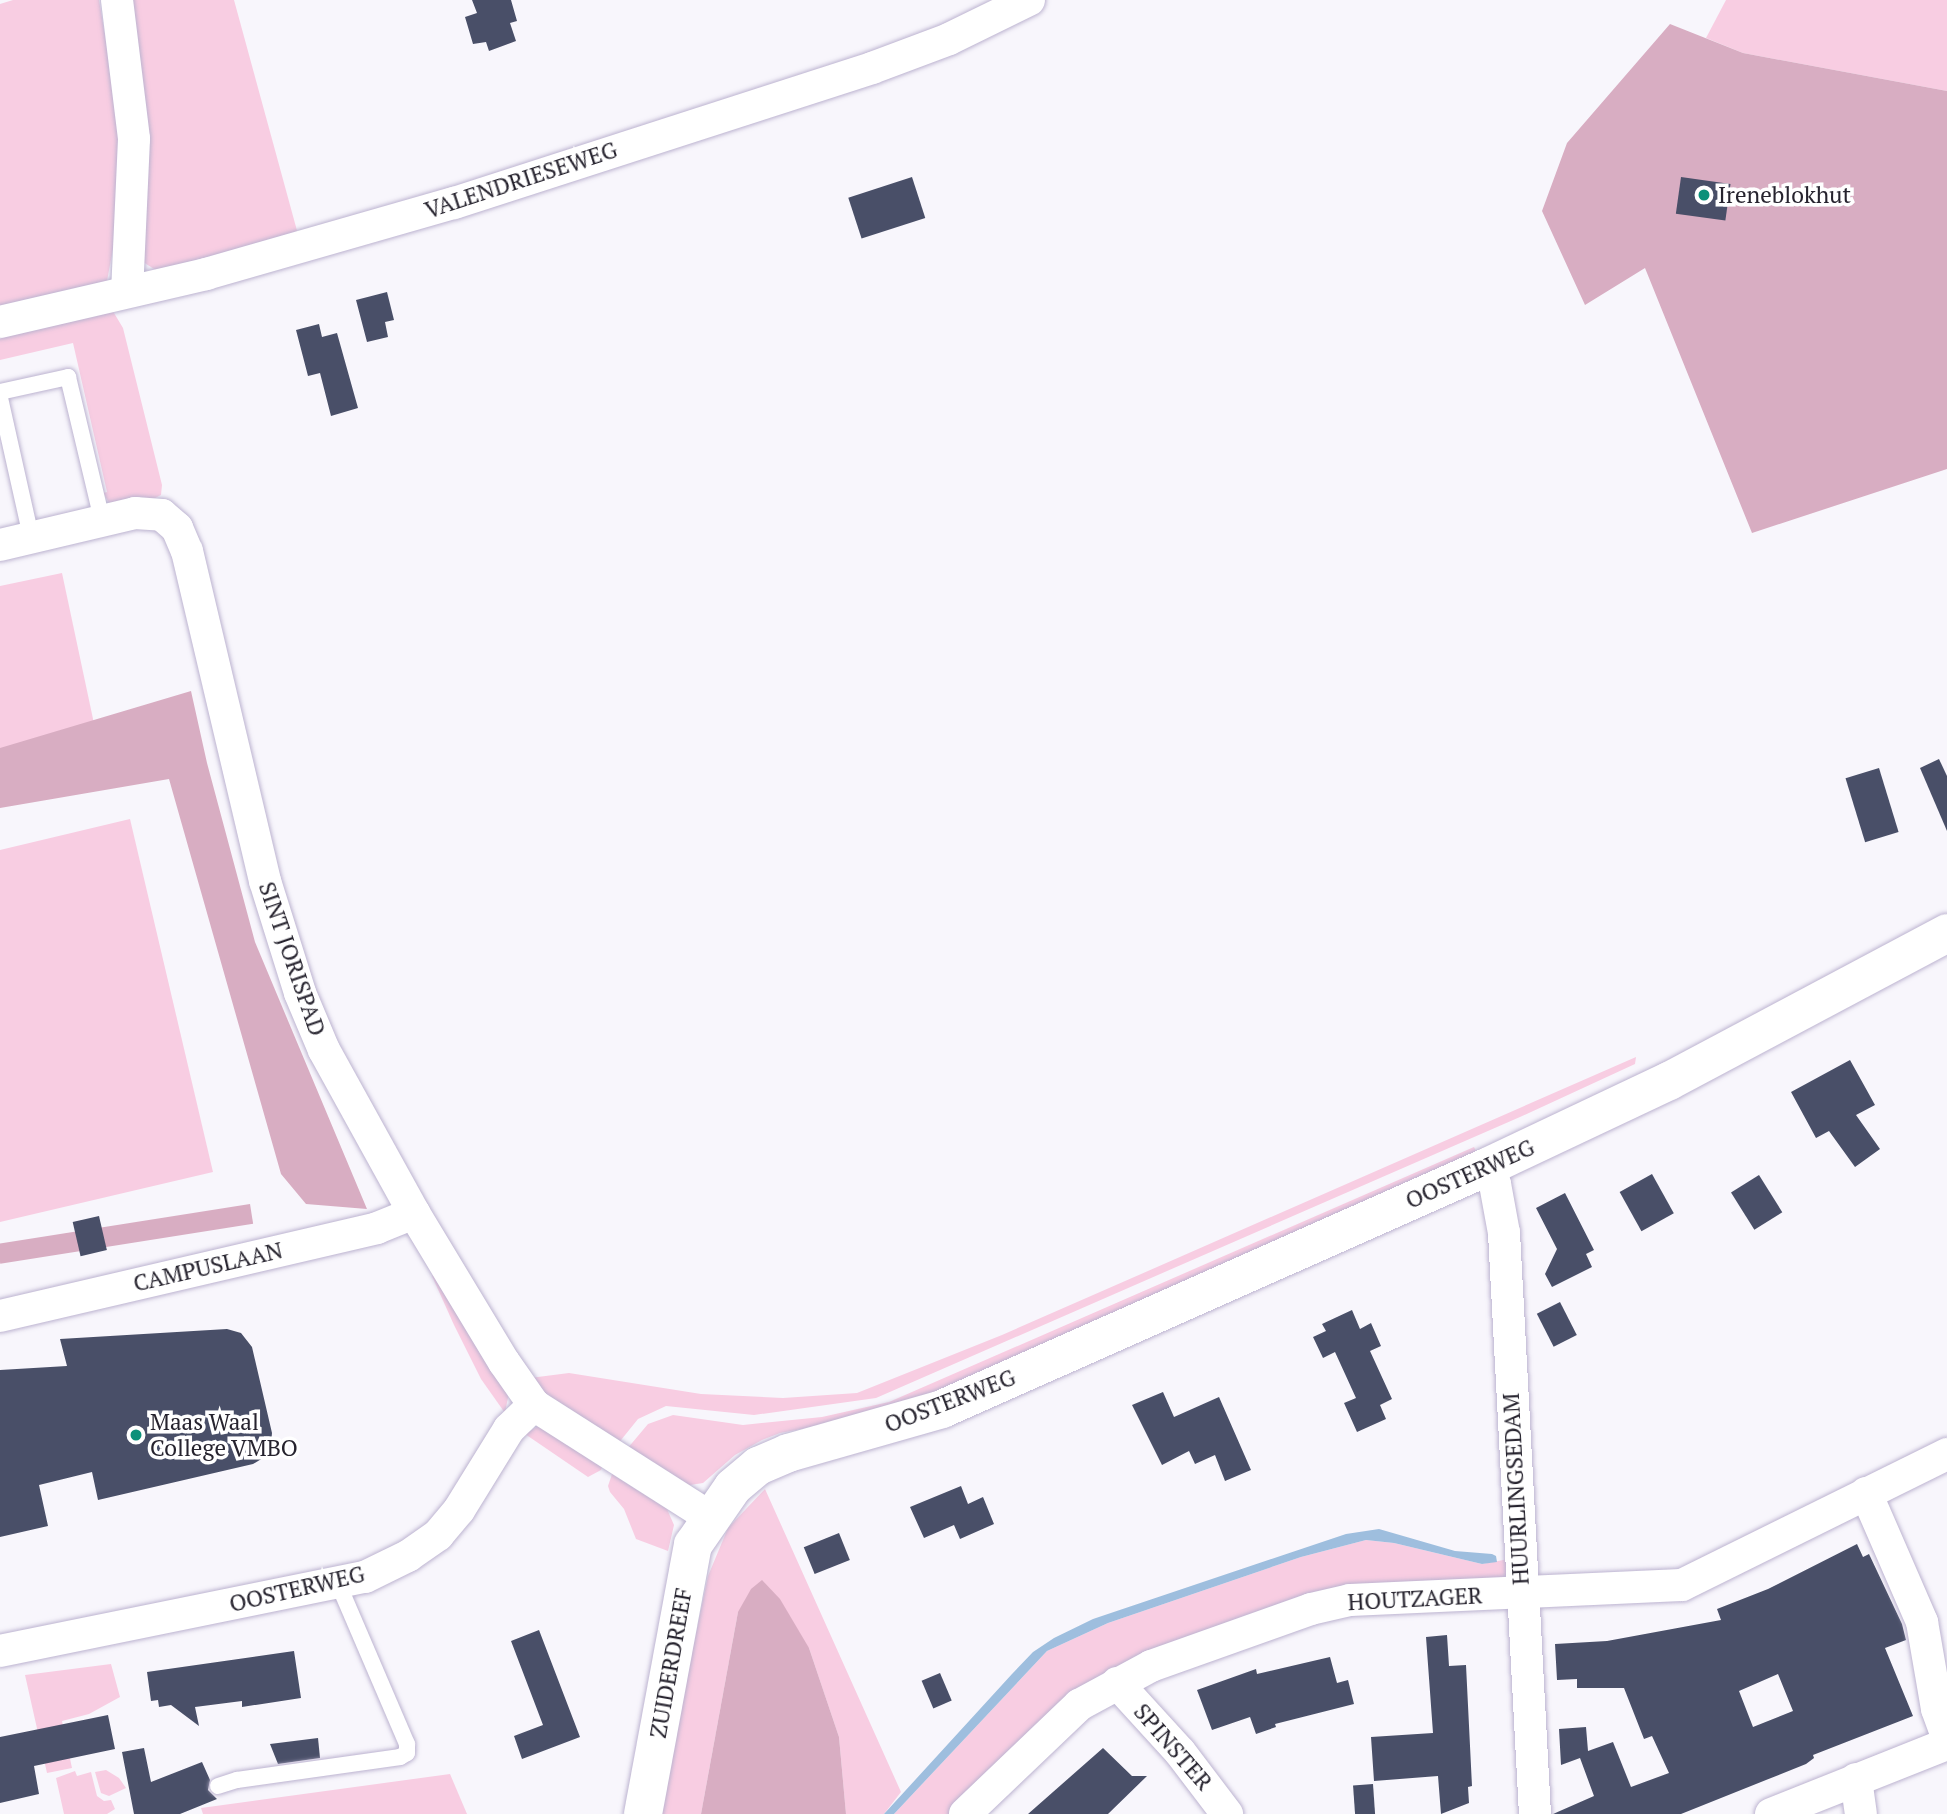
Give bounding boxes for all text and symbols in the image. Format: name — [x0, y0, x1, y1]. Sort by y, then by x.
street label: VALENDRIESEWEG — [421, 136, 621, 224]
place label: Ireneblokhut — [1718, 181, 1851, 209]
marker: Ireneblokhut — [1696, 187, 1712, 203]
street label: SINT JORISPAD — [253, 878, 331, 1040]
street label: OOSTERWEG — [1401, 1133, 1539, 1215]
street label: CAMPUSLAAN — [131, 1236, 285, 1298]
street label: OOSTERWEG — [881, 1363, 1019, 1439]
street label: HUURLINGSEDAM — [1497, 1392, 1535, 1586]
place label: Maas Waal College VMBO — [150, 1408, 298, 1462]
marker: Maas Waal College VMBO — [128, 1427, 144, 1443]
street label: OOSTERWEG — [227, 1560, 367, 1618]
street label: HOUTZAGER — [1347, 1582, 1483, 1616]
street label: ZUIDERDREEF — [644, 1586, 698, 1740]
street label: SPINSTER — [1128, 1698, 1218, 1796]

